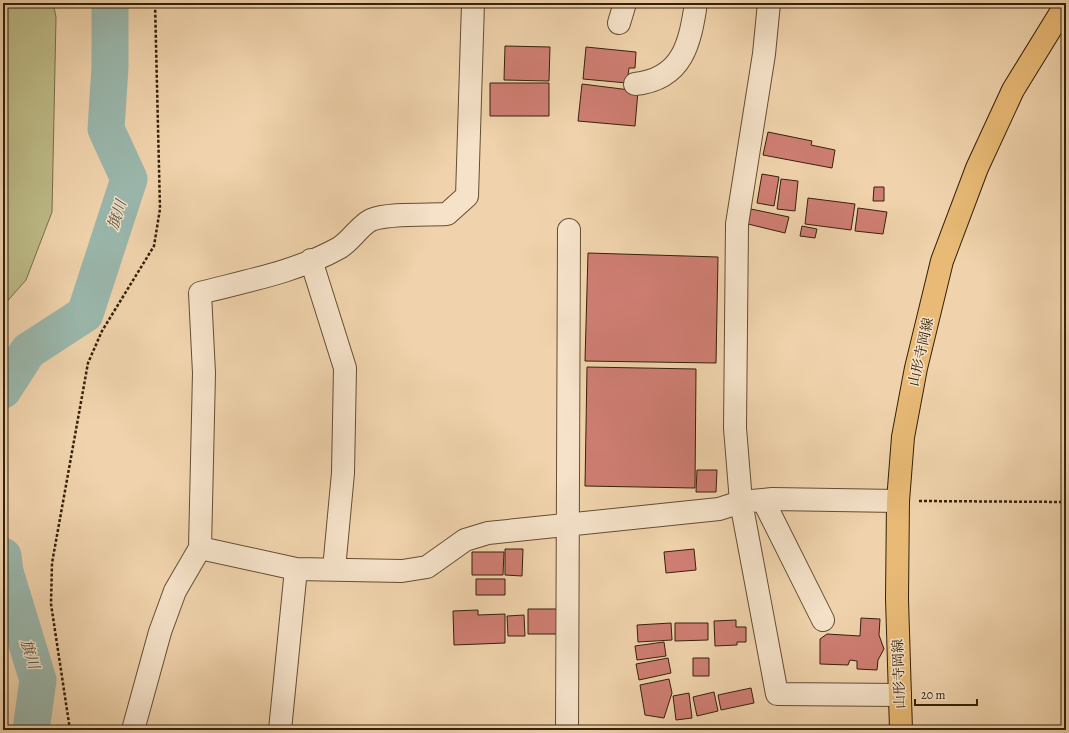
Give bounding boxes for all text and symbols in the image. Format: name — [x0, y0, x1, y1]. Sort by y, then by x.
water label: 旗川 — [103, 196, 132, 232]
street label: 山形寺岡線 — [904, 316, 938, 388]
water label: 旗川 — [16, 637, 45, 673]
street label: 山形寺岡線 — [888, 639, 910, 709]
scale bar — [915, 681, 977, 707]
text: 20 m — [921, 687, 945, 703]

